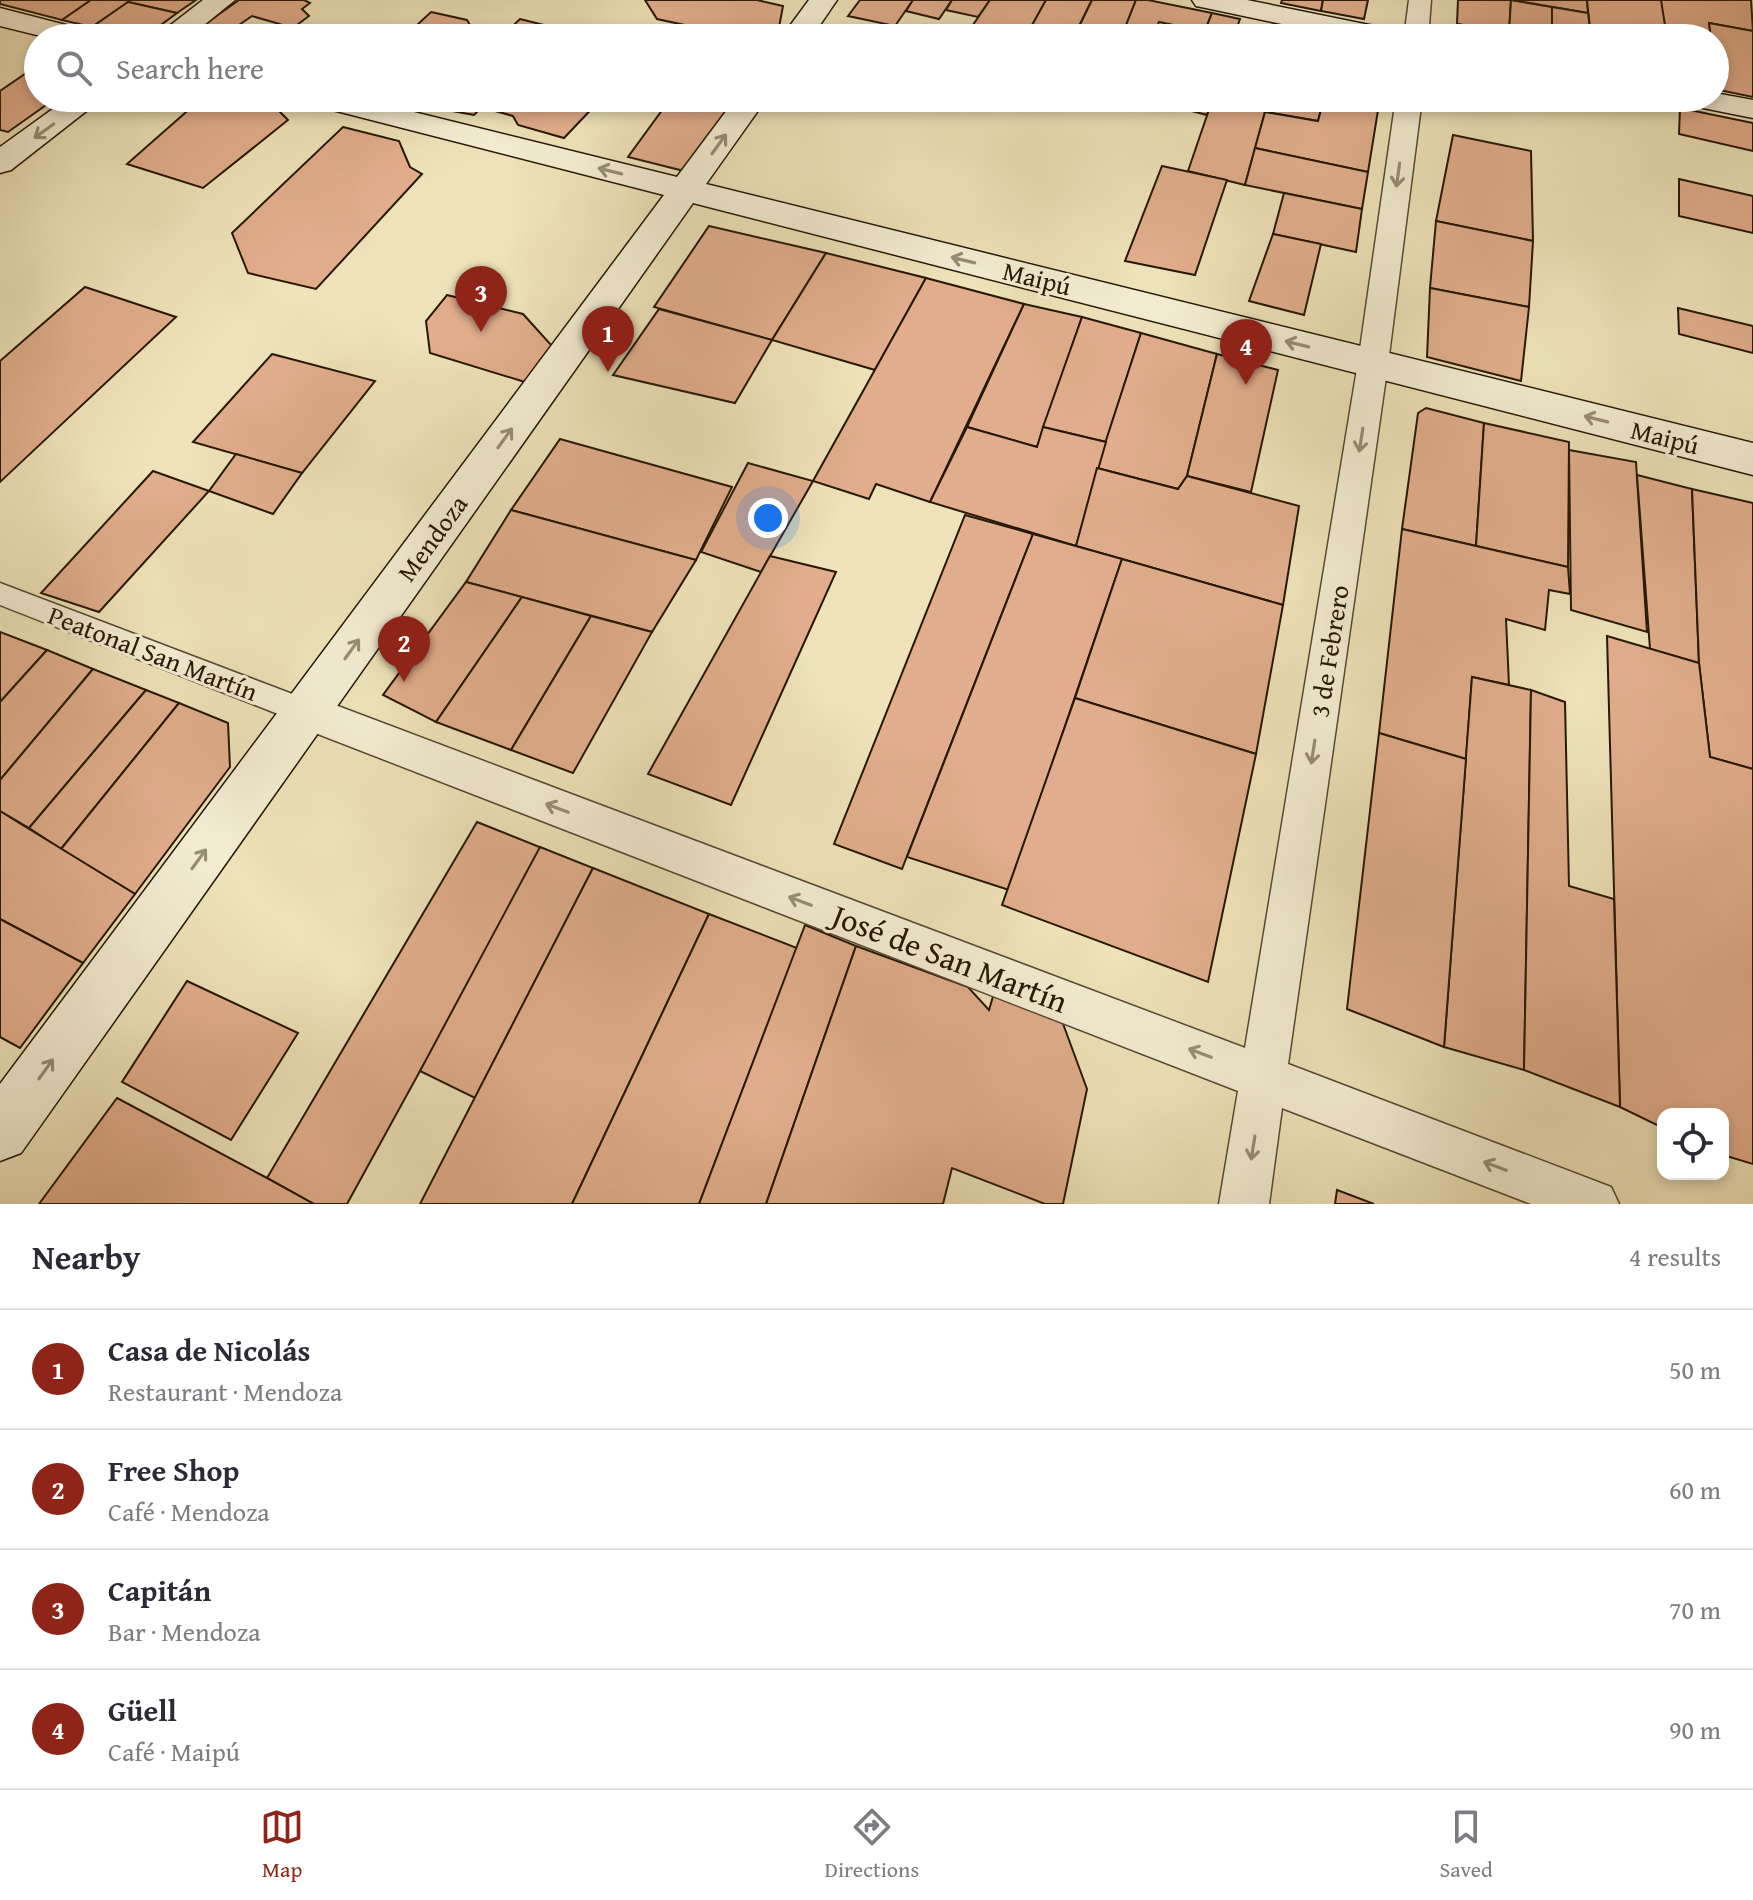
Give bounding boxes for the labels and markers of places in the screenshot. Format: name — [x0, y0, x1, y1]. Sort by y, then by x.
pin: 3 — [455, 266, 507, 332]
pin: 1 — [582, 306, 634, 372]
pin: 4 — [1220, 319, 1272, 385]
pin: 2 — [378, 616, 430, 682]

